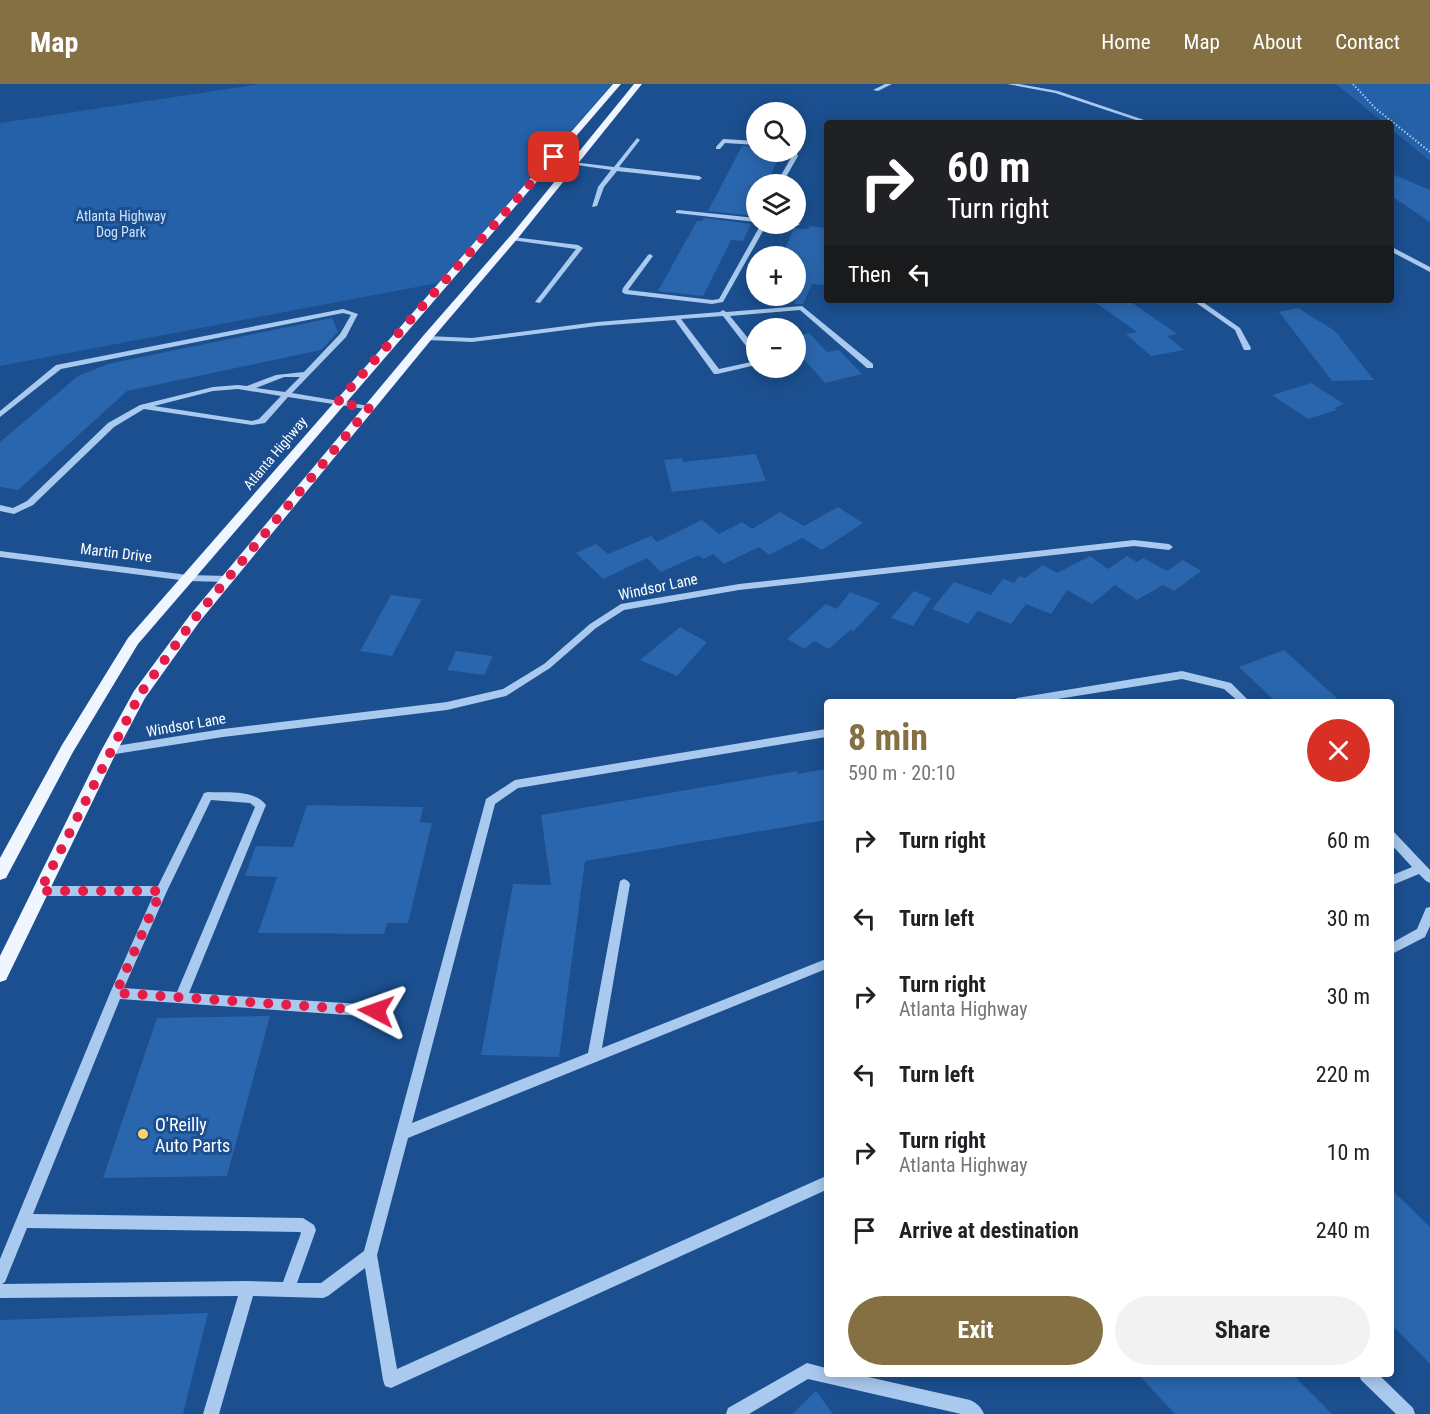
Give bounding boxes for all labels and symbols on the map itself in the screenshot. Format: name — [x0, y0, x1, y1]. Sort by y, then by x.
pin — [528, 131, 579, 182]
park label: Atlanta Highway Dog Park — [76, 208, 166, 240]
street label: Atlanta Highway — [240, 413, 310, 493]
street label: Martin Drive — [79, 540, 153, 566]
street label: Windsor Lane — [617, 570, 699, 604]
street label: Windsor Lane — [145, 709, 227, 741]
position arrow — [344, 979, 408, 1043]
place label: O'Reilly Auto Parts — [155, 1114, 230, 1156]
marker: O'Reilly Auto Parts — [136, 1127, 150, 1141]

